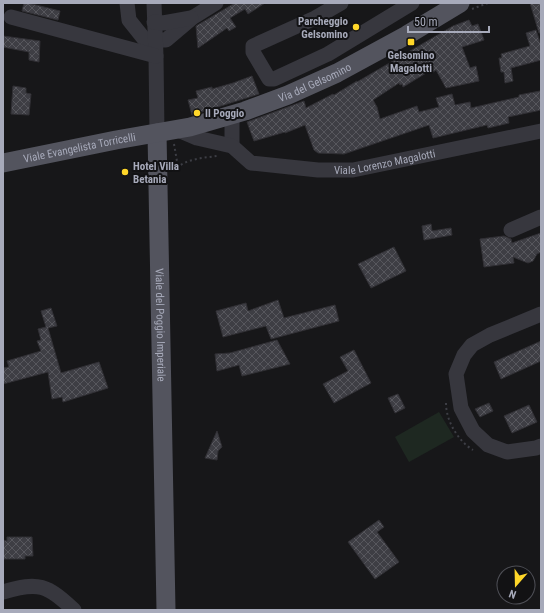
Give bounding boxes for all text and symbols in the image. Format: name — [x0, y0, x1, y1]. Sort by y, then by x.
scale bar — [408, 8, 489, 34]
place label: Parcheggio Gelsomino — [298, 15, 349, 41]
text: 50 m — [414, 15, 438, 29]
marker: Parcheggio Gelsomino — [351, 22, 361, 32]
marker: Gelsomino Magalotti — [406, 37, 416, 47]
place label: Gelsomino Magalotti — [388, 49, 435, 75]
street label: Via del Gelsomino — [277, 60, 354, 105]
place label: Il Poggio — [205, 107, 245, 120]
marker: Il Poggio — [192, 108, 202, 118]
street label: Viale Evangelista Torricelli — [22, 131, 137, 166]
street label: Viale Lorenzo Magalotti — [334, 147, 437, 177]
place label: Hotel Villa Betania — [133, 160, 179, 186]
marker: Hotel Villa Betania — [120, 167, 130, 177]
street label: Viale del Poggio Imperiale — [153, 268, 168, 382]
north arrow — [496, 565, 536, 605]
text: N — [507, 587, 518, 601]

